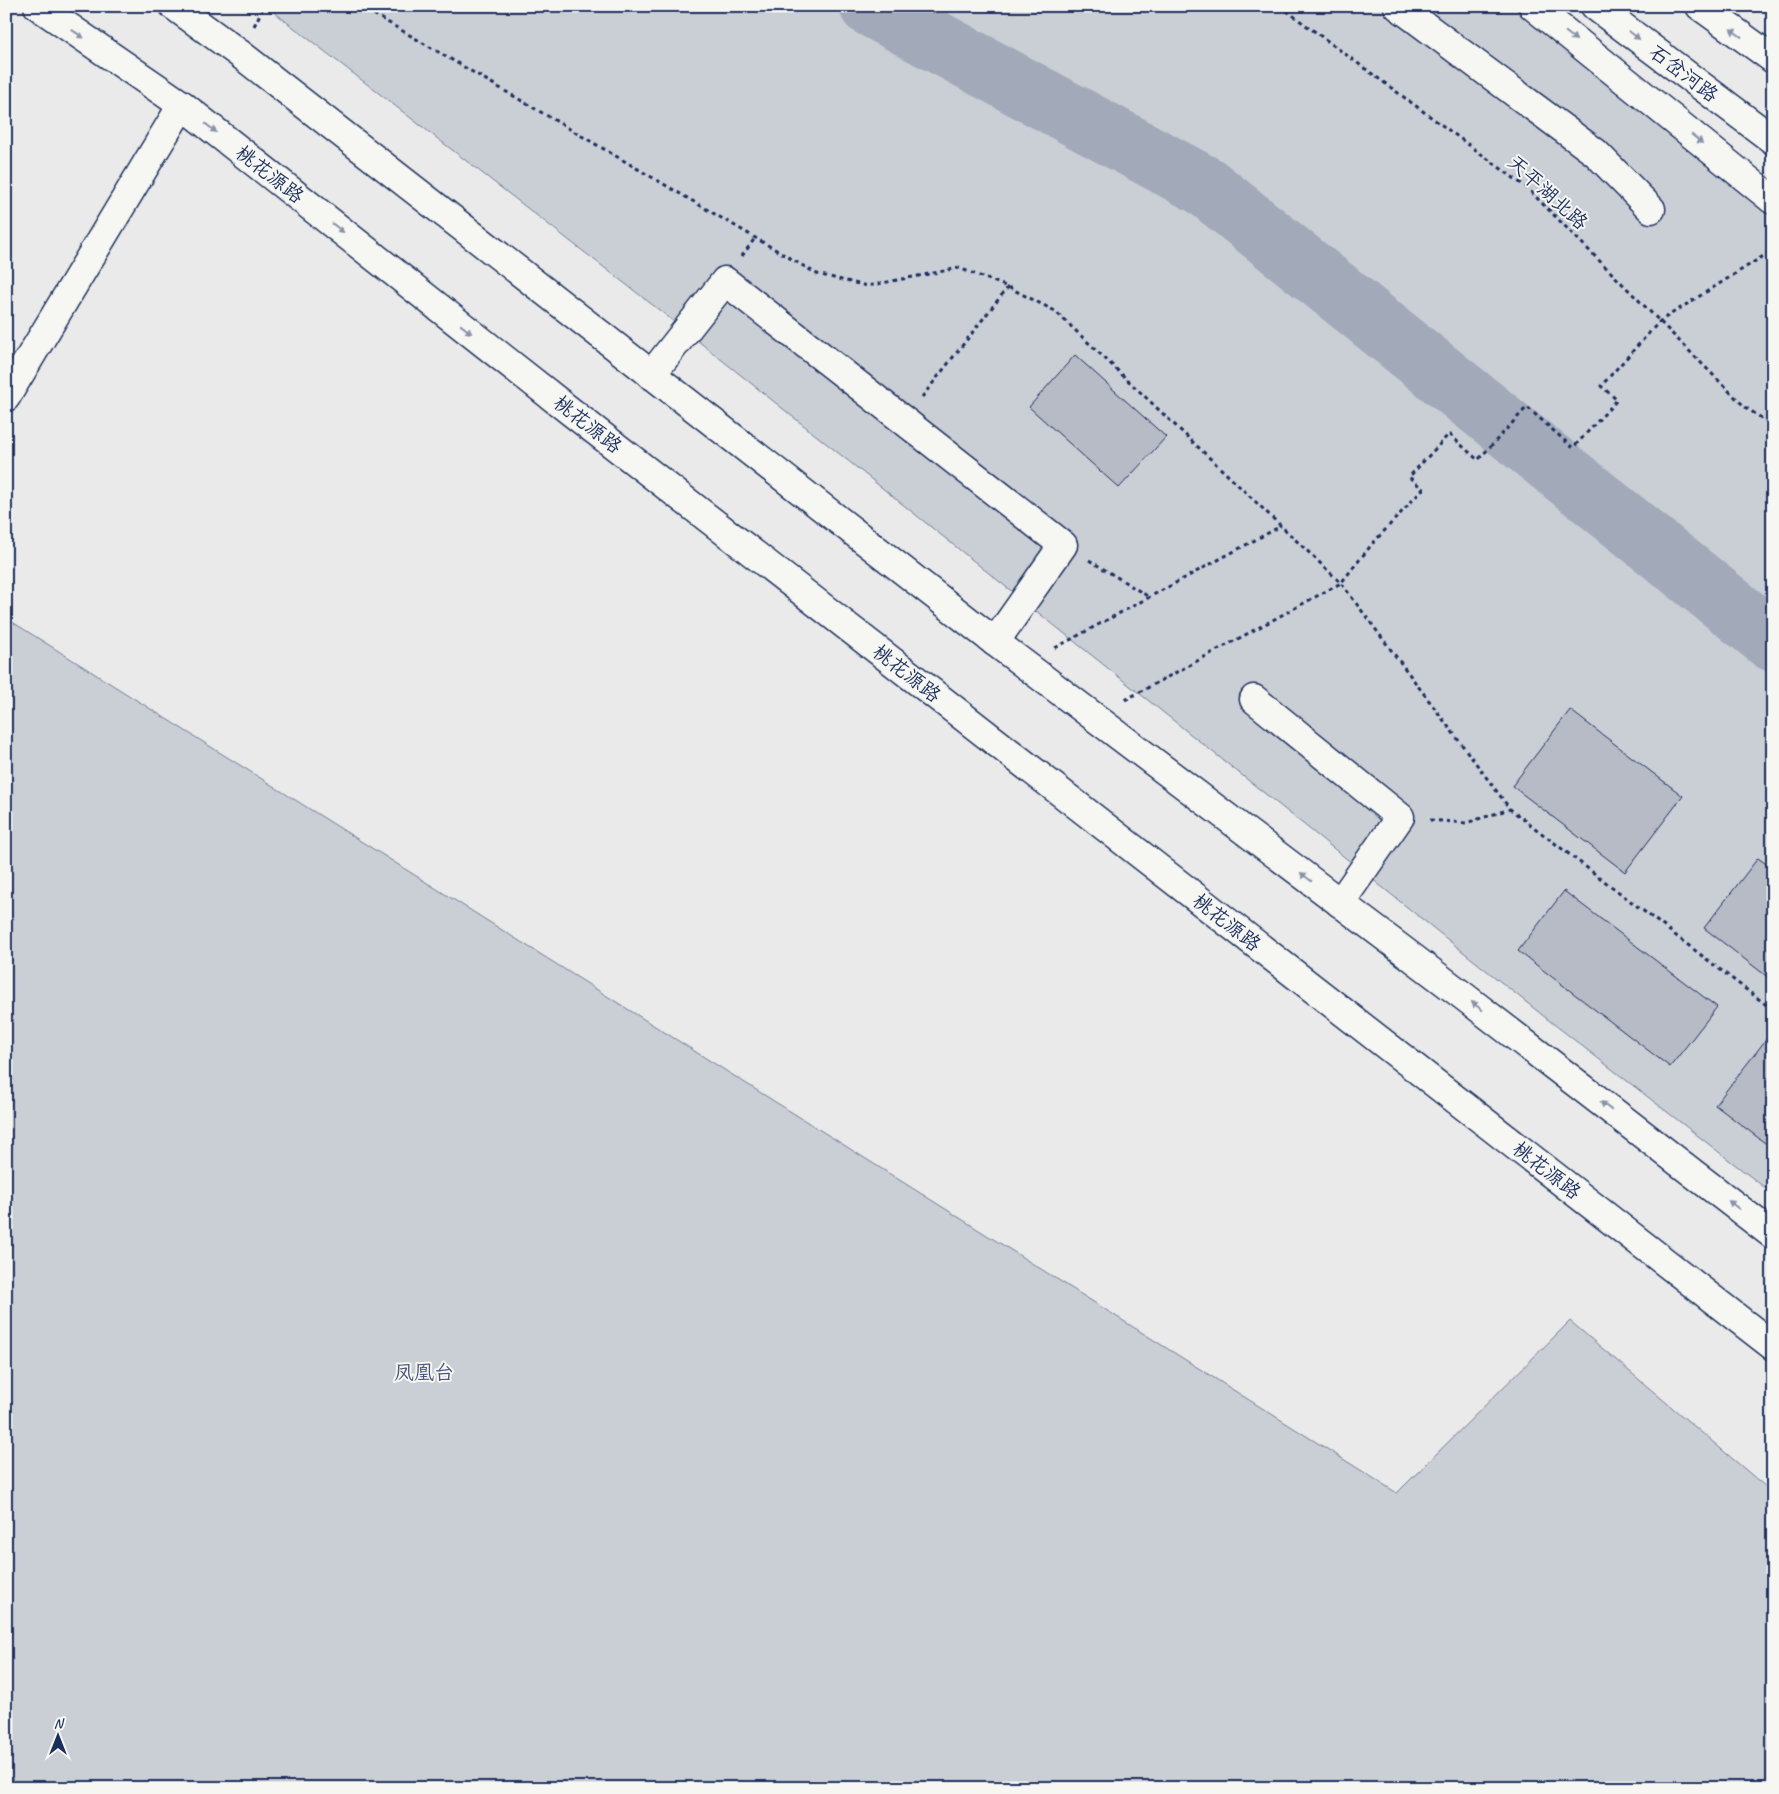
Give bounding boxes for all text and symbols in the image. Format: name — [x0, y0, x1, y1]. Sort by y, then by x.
one-way arrow — [1730, 28, 1743, 38]
one-way arrow — [71, 29, 85, 39]
one-way arrow — [1627, 30, 1640, 41]
one-way arrow — [1564, 31, 1577, 42]
street label: 石岔河路 — [1644, 39, 1724, 108]
one-way arrow — [204, 122, 217, 133]
one-way arrow — [1691, 133, 1704, 144]
street label: 桃花源路 — [230, 140, 310, 209]
street label: 天平湖北路 — [1502, 150, 1594, 236]
one-way arrow — [332, 223, 345, 234]
one-way arrow — [459, 323, 472, 334]
street label: 桃花源路 — [548, 390, 628, 459]
street label: 桃花源路 — [867, 639, 947, 708]
one-way arrow — [1300, 871, 1313, 882]
street label: 桃花源路 — [1187, 888, 1267, 957]
one-way arrow — [1470, 1001, 1484, 1011]
one-way arrow — [1600, 1100, 1613, 1111]
street label: 桃花源路 — [1507, 1136, 1587, 1205]
one-way arrow — [1728, 1200, 1741, 1211]
park label: 凤凰台 — [394, 1360, 454, 1385]
north arrow — [32, 1712, 82, 1762]
text: N — [54, 1715, 65, 1732]

